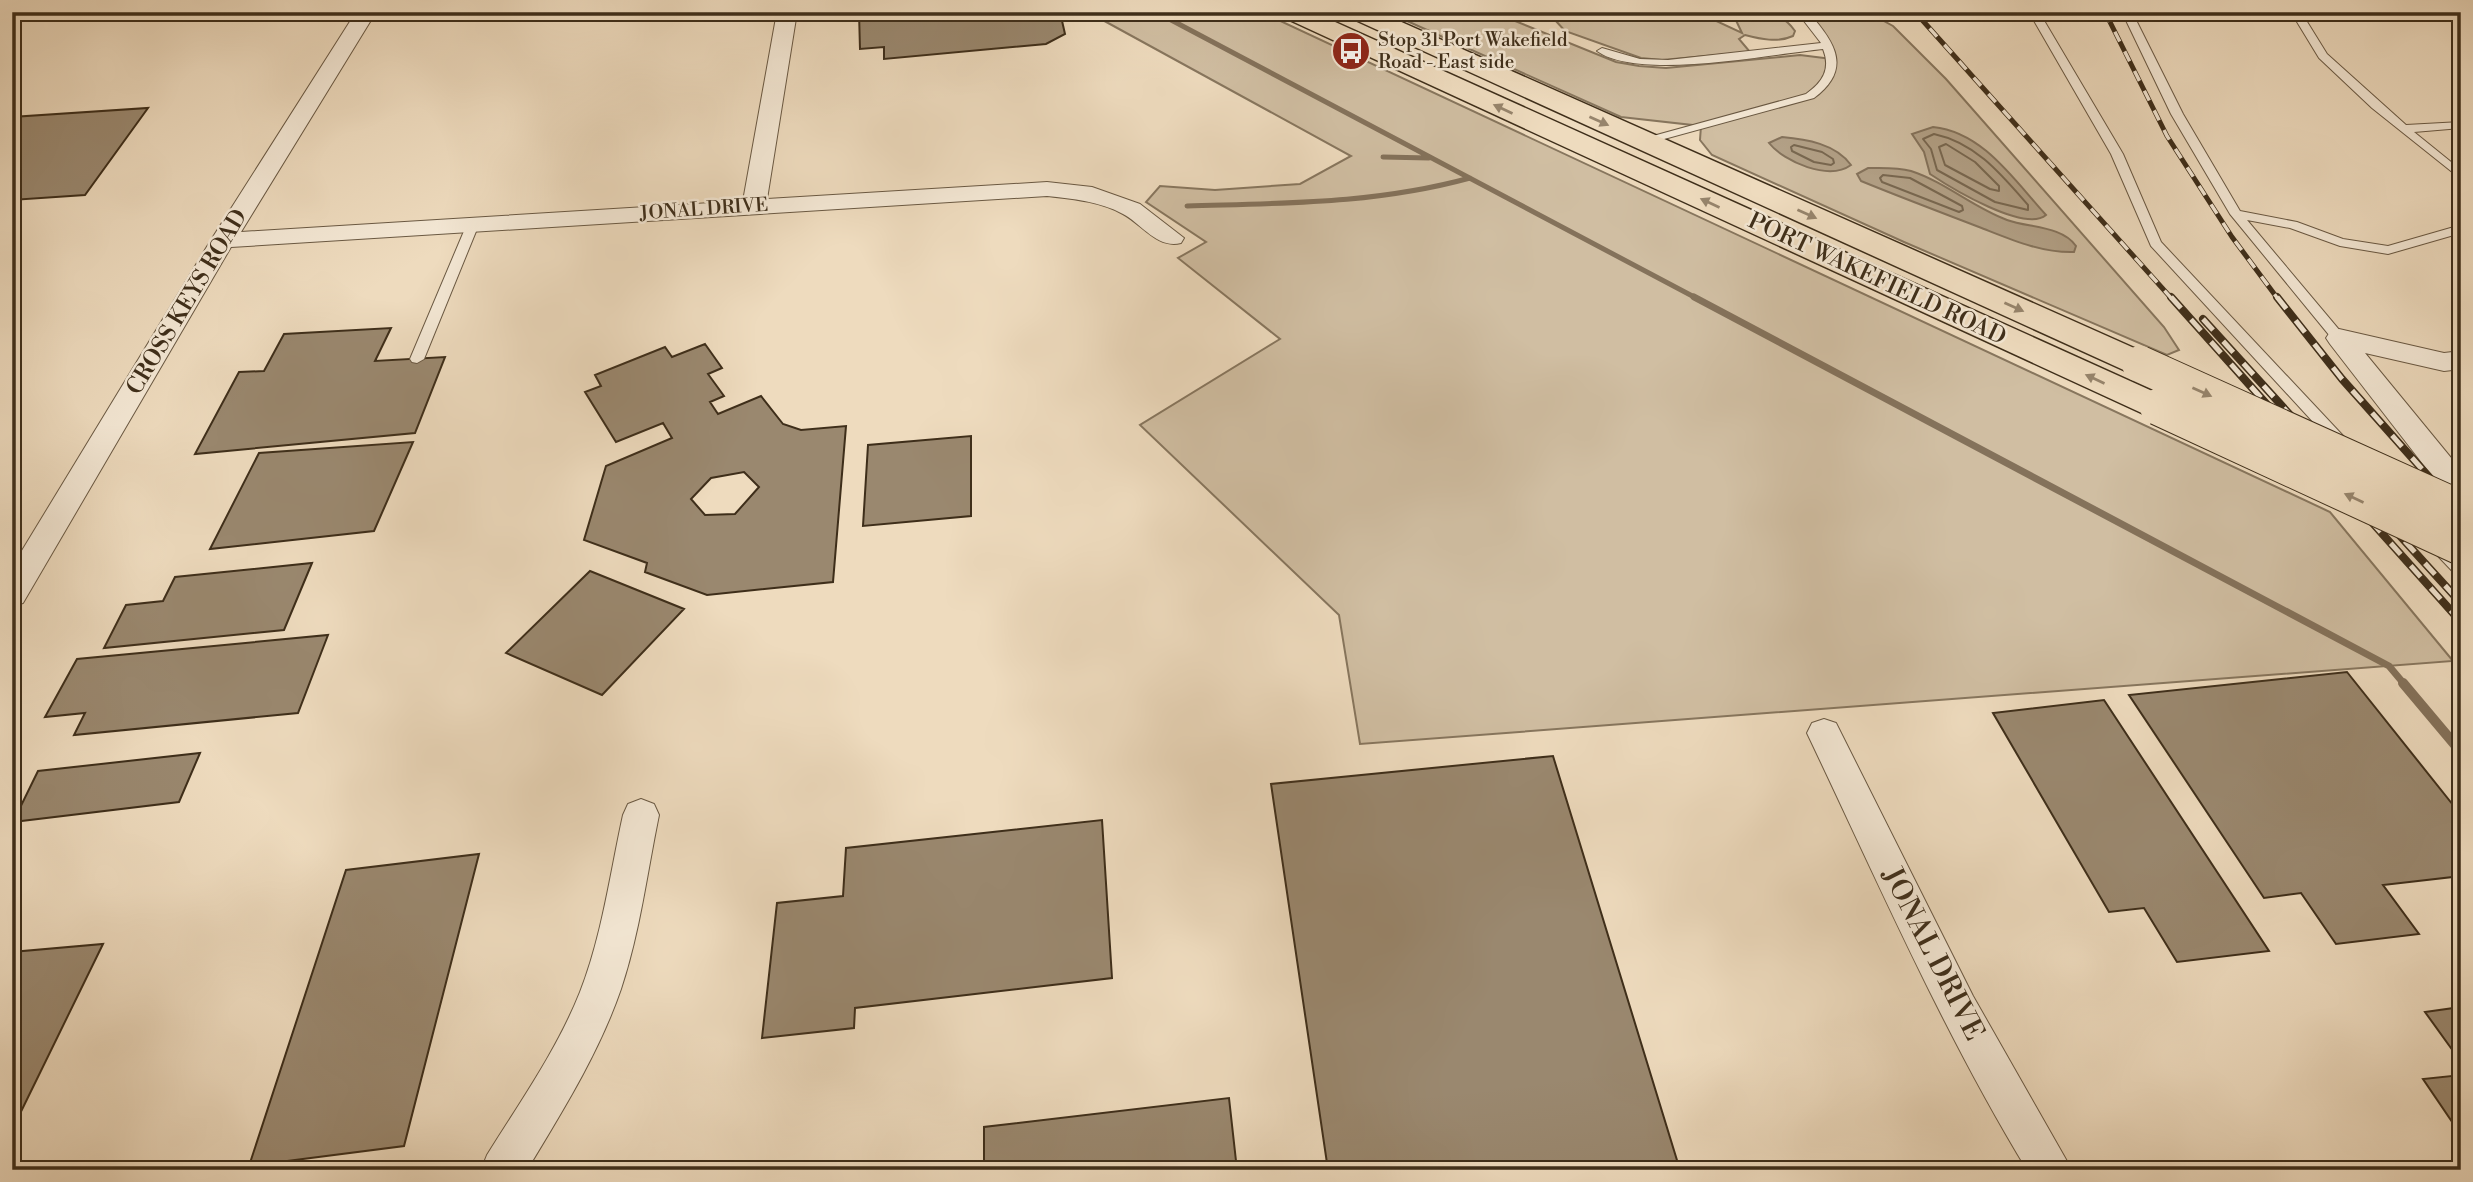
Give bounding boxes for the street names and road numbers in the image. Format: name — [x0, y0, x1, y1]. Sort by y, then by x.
street label: JONAL DRIVE — [638, 193, 769, 226]
street label: CROSS KEYS ROAD — [120, 204, 254, 400]
street label: PORT WAKEFIELD ROAD — [1744, 207, 2010, 351]
street label: JONAL DRIVE — [1874, 861, 1992, 1046]

